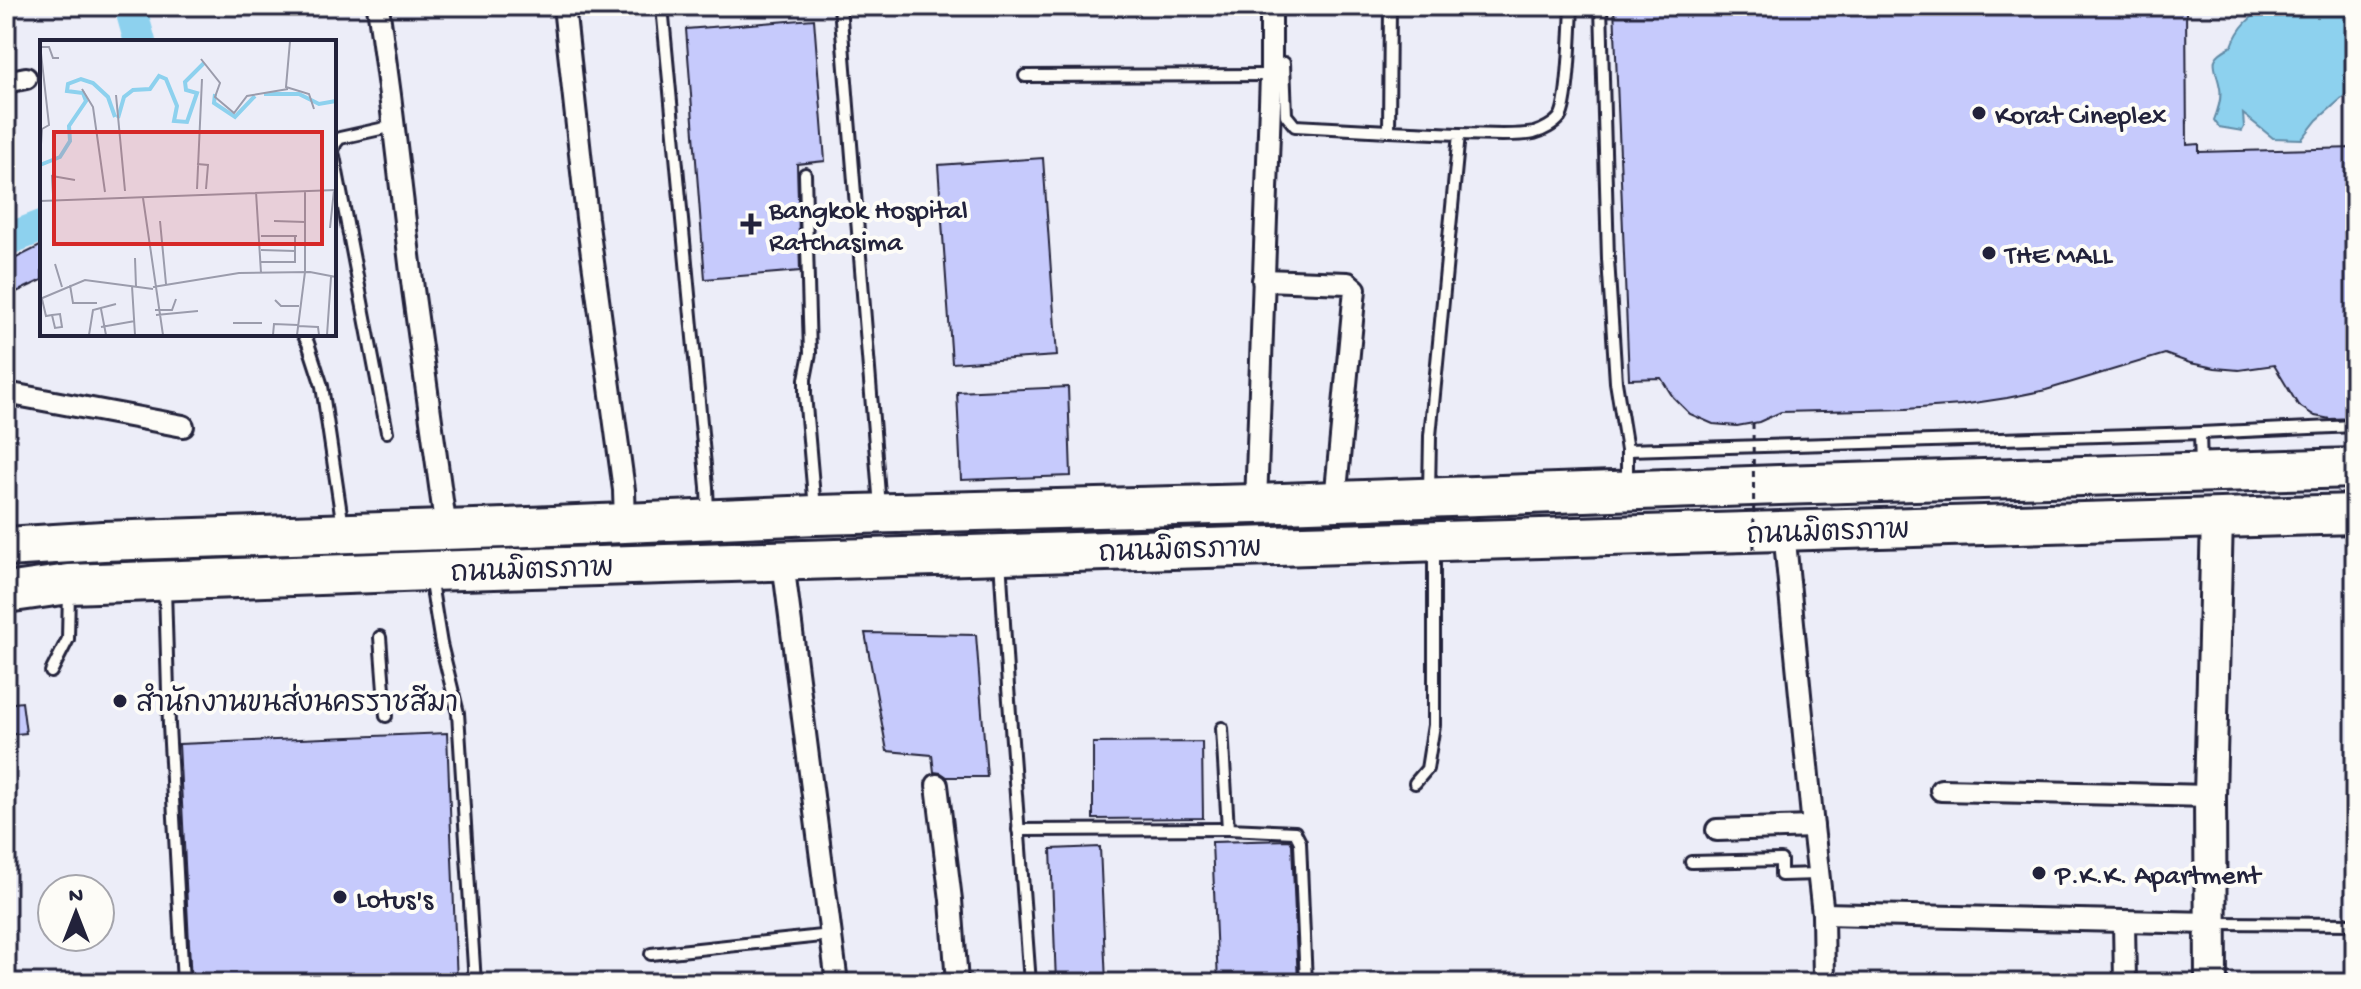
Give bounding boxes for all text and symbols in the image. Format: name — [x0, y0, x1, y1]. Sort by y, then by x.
inset map — [40, 40, 336, 336]
place label: Korat Cineplex — [1995, 101, 2167, 134]
marker: Korat Cineplex — [1970, 104, 1988, 122]
place label: Bangkok Hospital Ratchasima — [768, 196, 968, 261]
marker: Bangkok Hospital Ratchasima — [740, 213, 762, 235]
place label: THE MALL — [2003, 241, 2114, 274]
marker: THE MALL — [1980, 244, 1998, 262]
street label: ถนนมิตรภาพ — [1746, 511, 1910, 554]
street label: ถนนมิตรภาพ — [1098, 529, 1262, 572]
street label: ถนนมิตรภาพ — [450, 549, 614, 592]
place label: สำนักงานขนส่งนครราชสีมา — [136, 683, 458, 722]
marker: สำนักงานขนส่งนครราชสีมา — [111, 692, 129, 710]
place label: P.K.K. Apartment — [2054, 861, 2263, 894]
marker: P.K.K. Apartment — [2030, 864, 2048, 882]
north arrow — [36, 873, 116, 953]
text: N — [69, 884, 83, 910]
place label: Lotus's — [356, 885, 434, 918]
marker: Lotus's — [331, 888, 349, 906]

